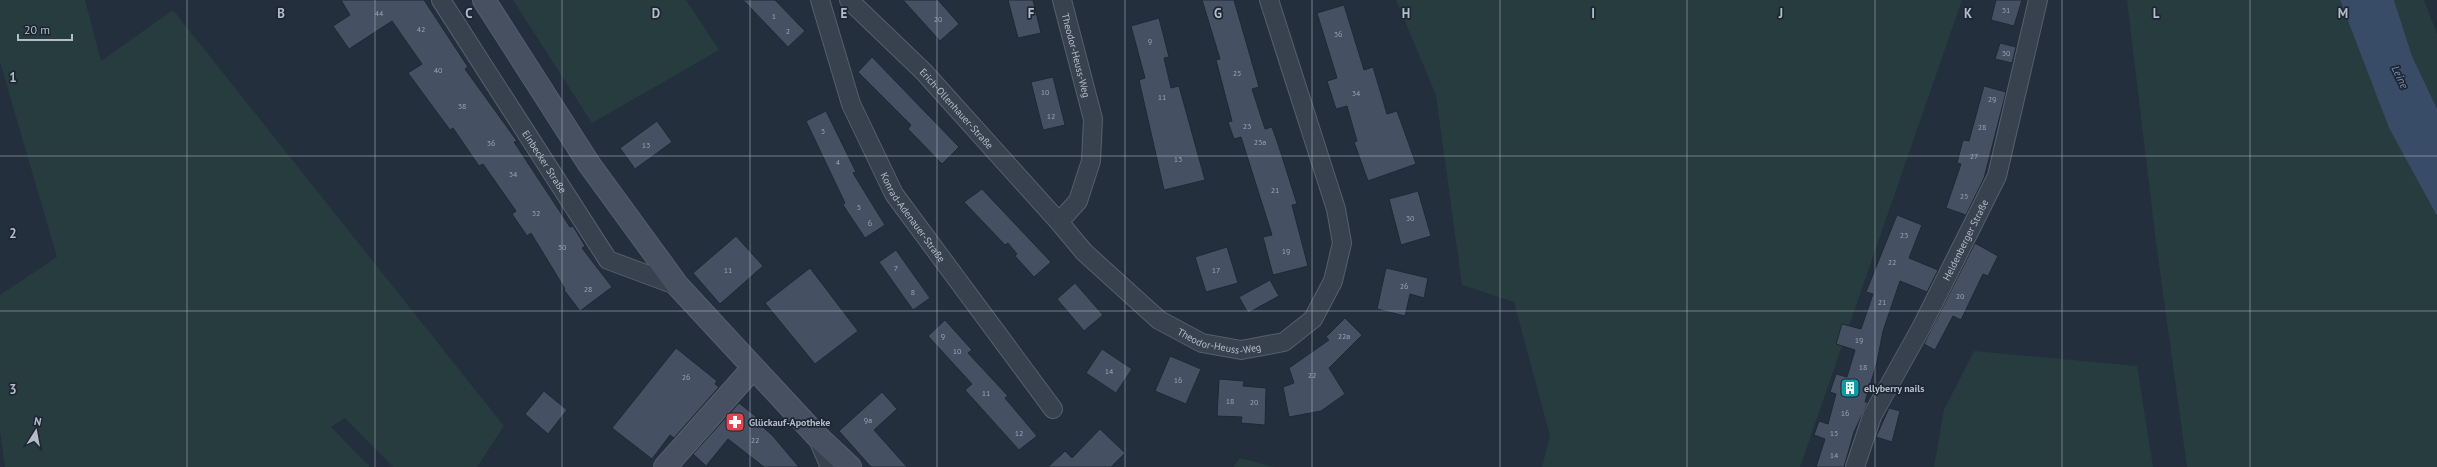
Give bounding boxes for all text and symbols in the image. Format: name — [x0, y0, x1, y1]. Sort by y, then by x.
text: B — [277, 5, 285, 22]
text: C — [465, 5, 473, 22]
text: D — [652, 5, 660, 22]
text: E — [841, 5, 848, 22]
text: F — [1028, 5, 1035, 22]
text: G — [1214, 5, 1222, 22]
text: H — [1402, 5, 1410, 22]
text: I — [1591, 5, 1595, 22]
text: J — [1778, 5, 1783, 22]
text: K — [1964, 5, 1972, 22]
house number: 31 — [2002, 5, 2010, 15]
text: L — [2153, 5, 2160, 22]
text: M — [2338, 5, 2348, 22]
house number: 44 — [375, 8, 384, 18]
house number: 1 — [772, 11, 776, 21]
street label: Theodor-Heuss-Weg — [1059, 12, 1094, 99]
house number: 20 — [934, 14, 943, 24]
scale bar — [18, 16, 72, 42]
text: 20 m — [24, 22, 50, 37]
house number: 42 — [417, 24, 425, 34]
house number: 2 — [786, 26, 790, 36]
house number: 36 — [1334, 29, 1342, 39]
house number: 9 — [1148, 36, 1152, 46]
house number: 30 — [2002, 48, 2011, 58]
water label: Leine — [2388, 63, 2412, 91]
house number: 40 — [434, 65, 443, 75]
street label: Erich-Ollenhauer-Straße — [917, 65, 997, 152]
house number: 25 — [1233, 68, 1241, 78]
text: 1 — [9, 69, 17, 86]
house number: 10 — [1041, 87, 1050, 97]
house number: 34 — [1352, 88, 1361, 98]
house number: 11 — [1158, 92, 1166, 102]
house number: 29 — [1988, 94, 1996, 104]
house number: 38 — [458, 101, 466, 111]
house number: 12 — [1047, 111, 1055, 121]
house number: 23 — [1243, 121, 1251, 131]
house number: 28 — [1978, 122, 1986, 132]
house number: 3 — [821, 126, 825, 136]
street label: Einbecker Straße — [520, 128, 570, 196]
house number: 23a — [1254, 137, 1266, 147]
house number: 36 — [487, 138, 495, 148]
house number: 13 — [642, 140, 650, 150]
house number: 27 — [1970, 151, 1978, 161]
house number: 13 — [1174, 154, 1182, 164]
house number: 4 — [836, 157, 841, 167]
house number: 34 — [509, 169, 518, 179]
street label: Konrad-Adenauer-Straße — [878, 170, 948, 264]
house number: 21 — [1271, 185, 1279, 195]
house number: 25 — [1960, 191, 1968, 201]
street label: Heldenberger Straße — [1939, 197, 1991, 283]
house number: 5 — [857, 202, 861, 212]
house number: 32 — [532, 208, 540, 218]
house number: 30 — [1406, 213, 1415, 223]
house number: 6 — [868, 218, 872, 228]
text: 2 — [9, 225, 17, 242]
house number: 23 — [1900, 230, 1908, 240]
house number: 30 — [558, 242, 567, 252]
house number: 19 — [1282, 246, 1290, 256]
house number: 22 — [1888, 257, 1896, 267]
house number: 7 — [894, 263, 898, 273]
house number: 11 — [724, 265, 732, 275]
house number: 17 — [1212, 265, 1220, 275]
house number: 26 — [1400, 281, 1408, 291]
house number: 28 — [584, 284, 592, 294]
house number: 8 — [911, 287, 915, 297]
house number: 20 — [1956, 291, 1965, 301]
house number: 21 — [1878, 297, 1886, 307]
street label: Theodor-Heuss-Weg — [1175, 325, 1262, 357]
house number: 9 — [941, 331, 945, 341]
house number: 22a — [1338, 331, 1350, 341]
house number: 19 — [1855, 335, 1863, 345]
house number: 10 — [953, 346, 962, 356]
house number: 18 — [1859, 362, 1867, 372]
house number: 14 — [1105, 366, 1114, 376]
house number: 22 — [1308, 370, 1316, 380]
house number: 26 — [682, 372, 690, 382]
house number: 16 — [1174, 375, 1182, 385]
building icon: ellyberry nails — [1839, 377, 1861, 399]
text: 3 — [9, 381, 17, 398]
place label: ellyberry nails — [1864, 382, 1924, 395]
house number: 11 — [982, 388, 990, 398]
house number: 18 — [1226, 396, 1234, 406]
house number: 20 — [1250, 397, 1259, 407]
house number: 16 — [1841, 408, 1849, 418]
north arrow — [16, 411, 56, 451]
pharmacy icon: Glückauf-Apotheke — [724, 411, 746, 433]
text: N — [33, 414, 43, 429]
house number: 9a — [864, 415, 872, 425]
place label: Glückauf-Apotheke — [749, 416, 830, 429]
house number: 12 — [1015, 428, 1023, 438]
house number: 15 — [1830, 428, 1838, 438]
house number: 22 — [751, 435, 759, 445]
house number: 14 — [1830, 450, 1839, 460]

